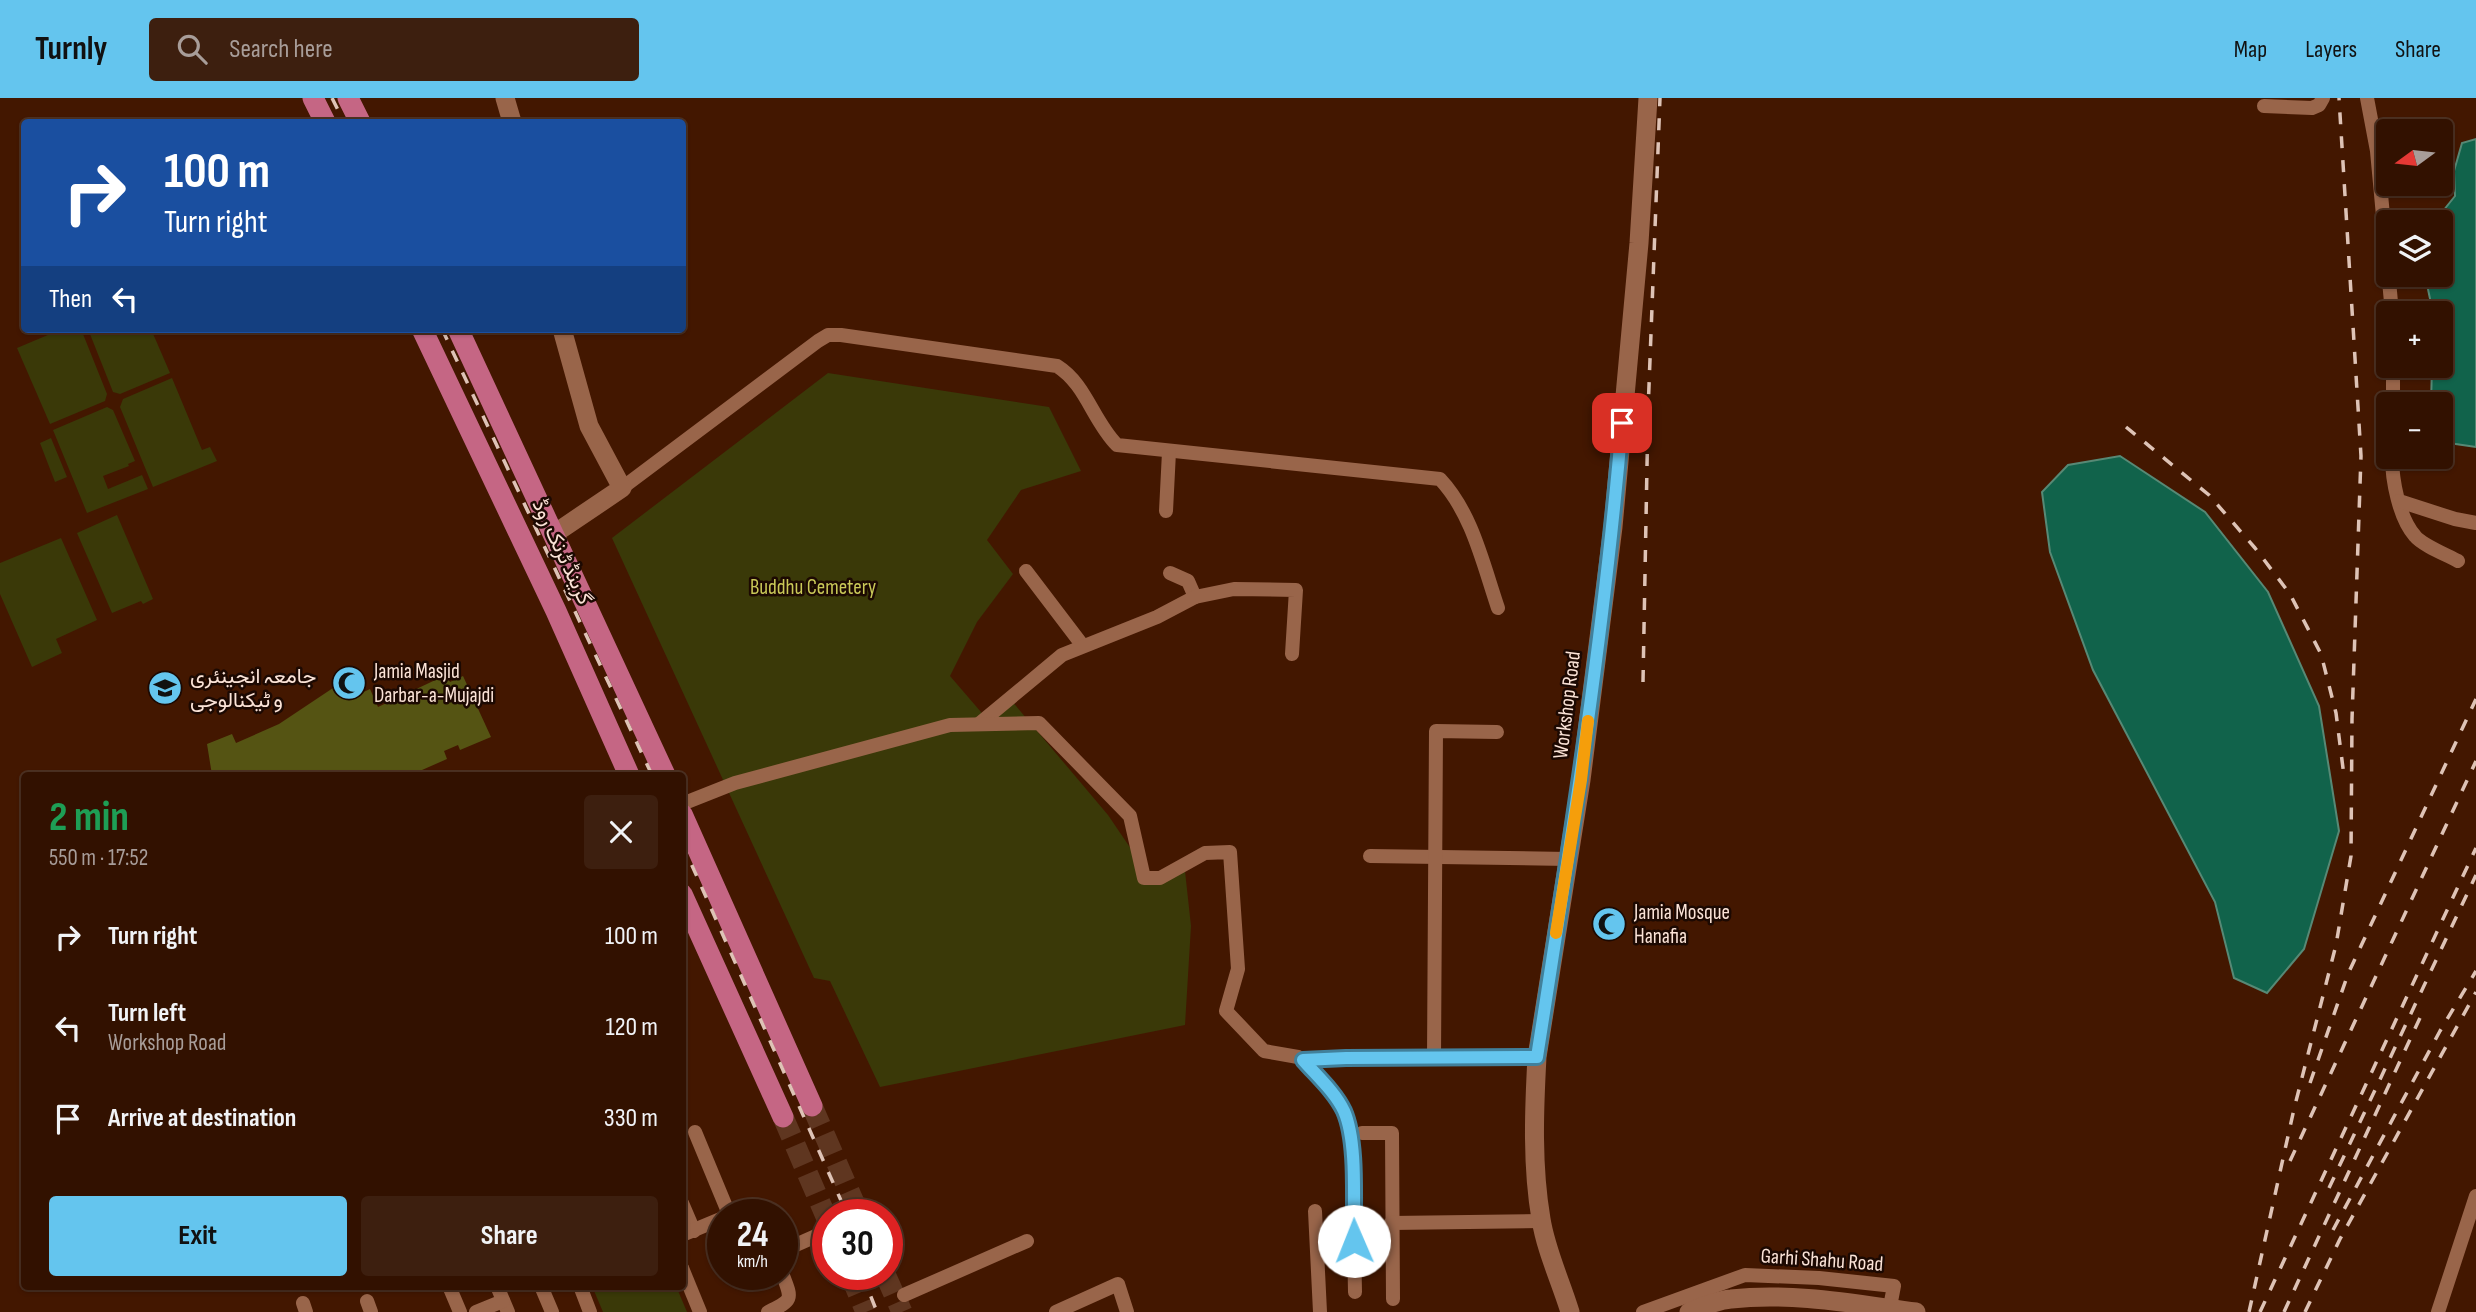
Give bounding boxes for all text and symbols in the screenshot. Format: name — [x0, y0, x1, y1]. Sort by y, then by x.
search box — [149, 18, 639, 81]
text: Turnly — [35, 29, 107, 69]
icon: search — [173, 30, 211, 68]
text: Search here — [229, 34, 333, 65]
text: Map — [2234, 35, 2267, 64]
text: Layers — [2305, 35, 2357, 64]
text: Share — [2395, 35, 2441, 64]
north arrow — [2376, 119, 2454, 196]
map controls — [2376, 119, 2453, 469]
text: 100 m — [164, 143, 270, 202]
icon: right — [49, 147, 140, 238]
text: Turn right — [164, 203, 268, 242]
button: layers — [2376, 210, 2453, 287]
icon: left — [106, 280, 144, 318]
text: Then — [49, 284, 92, 315]
button: + — [2376, 301, 2453, 378]
button: − — [2376, 392, 2453, 469]
pin — [1592, 393, 1652, 453]
icon: arrive — [1603, 404, 1641, 442]
street label: گرینڈ ٹرنک روڈ — [527, 495, 597, 609]
park label: Buddhu Cemetery — [750, 575, 876, 600]
street label: Workshop Road — [1548, 650, 1586, 760]
place label: Jamia Masjid Darbar-a-Mujajdi — [373, 659, 494, 708]
place label: جامعہ انجینئری و ٹیکنالوجی — [190, 664, 316, 713]
mosque icon: Jamia Masjid Darbar-a-Mujajdi — [330, 664, 368, 702]
school or university icon: جامعہ انجینئری و ٹیکنالوجی — [146, 669, 184, 707]
text: 2 min — [49, 792, 129, 843]
button: close — [584, 795, 658, 869]
text: 550 m · 17:52 — [49, 844, 148, 872]
place label: Jamia Mosque Hanafia — [1633, 900, 1730, 949]
mosque icon: Jamia Mosque Hanafia — [1590, 905, 1628, 943]
icon: right — [49, 918, 87, 956]
text: Turn right — [108, 921, 197, 952]
text: 100 m — [605, 921, 658, 952]
text: Turn left — [108, 998, 186, 1029]
icon: left — [49, 1009, 87, 1047]
text: 120 m — [605, 1012, 658, 1043]
text: Workshop Road — [108, 1029, 226, 1057]
icon: arrive — [49, 1100, 87, 1138]
text: Arrive at destination — [108, 1103, 296, 1134]
text: 330 m — [604, 1103, 658, 1134]
button: Exit — [49, 1196, 347, 1276]
button: Share — [361, 1196, 658, 1276]
speed limit sign: 30 — [812, 1199, 903, 1290]
position arrow — [1317, 1204, 1391, 1278]
text: 24 — [737, 1214, 768, 1257]
street label: Garhi Shahu Road — [1760, 1243, 1884, 1277]
text: km/h — [737, 1251, 768, 1272]

